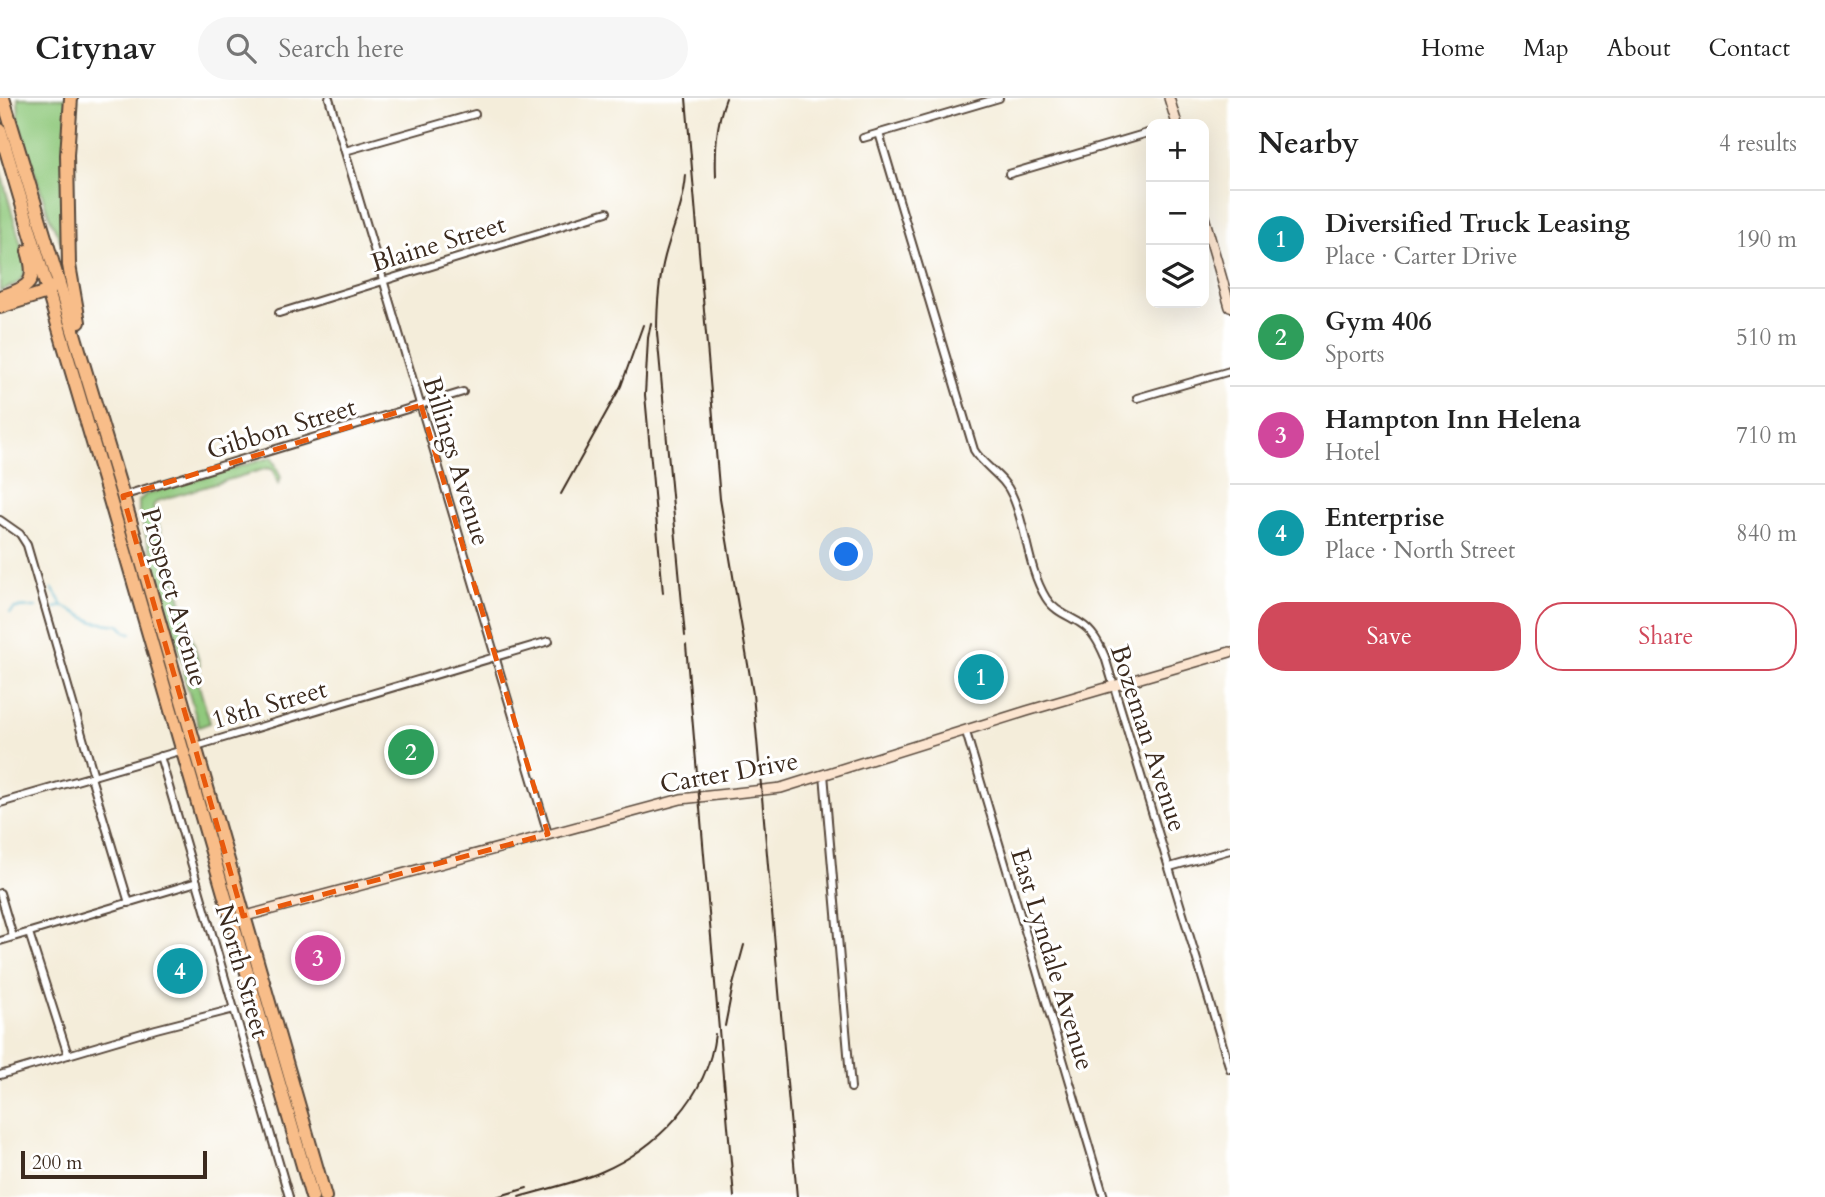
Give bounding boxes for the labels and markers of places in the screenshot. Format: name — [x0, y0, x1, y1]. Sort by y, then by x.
pin: 1 — [958, 651, 1004, 703]
pin: 2 — [388, 726, 434, 778]
pin: 3 — [295, 932, 341, 984]
pin: 4 — [157, 945, 203, 997]

